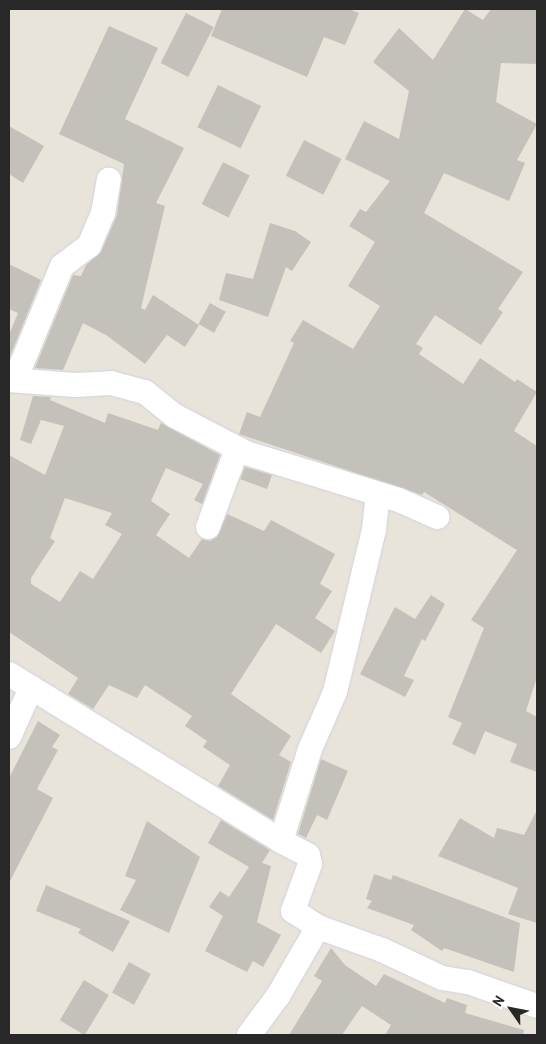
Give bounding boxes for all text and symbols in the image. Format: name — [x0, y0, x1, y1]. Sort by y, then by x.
north arrow — [486, 984, 536, 1034]
text: N — [488, 992, 508, 1010]

